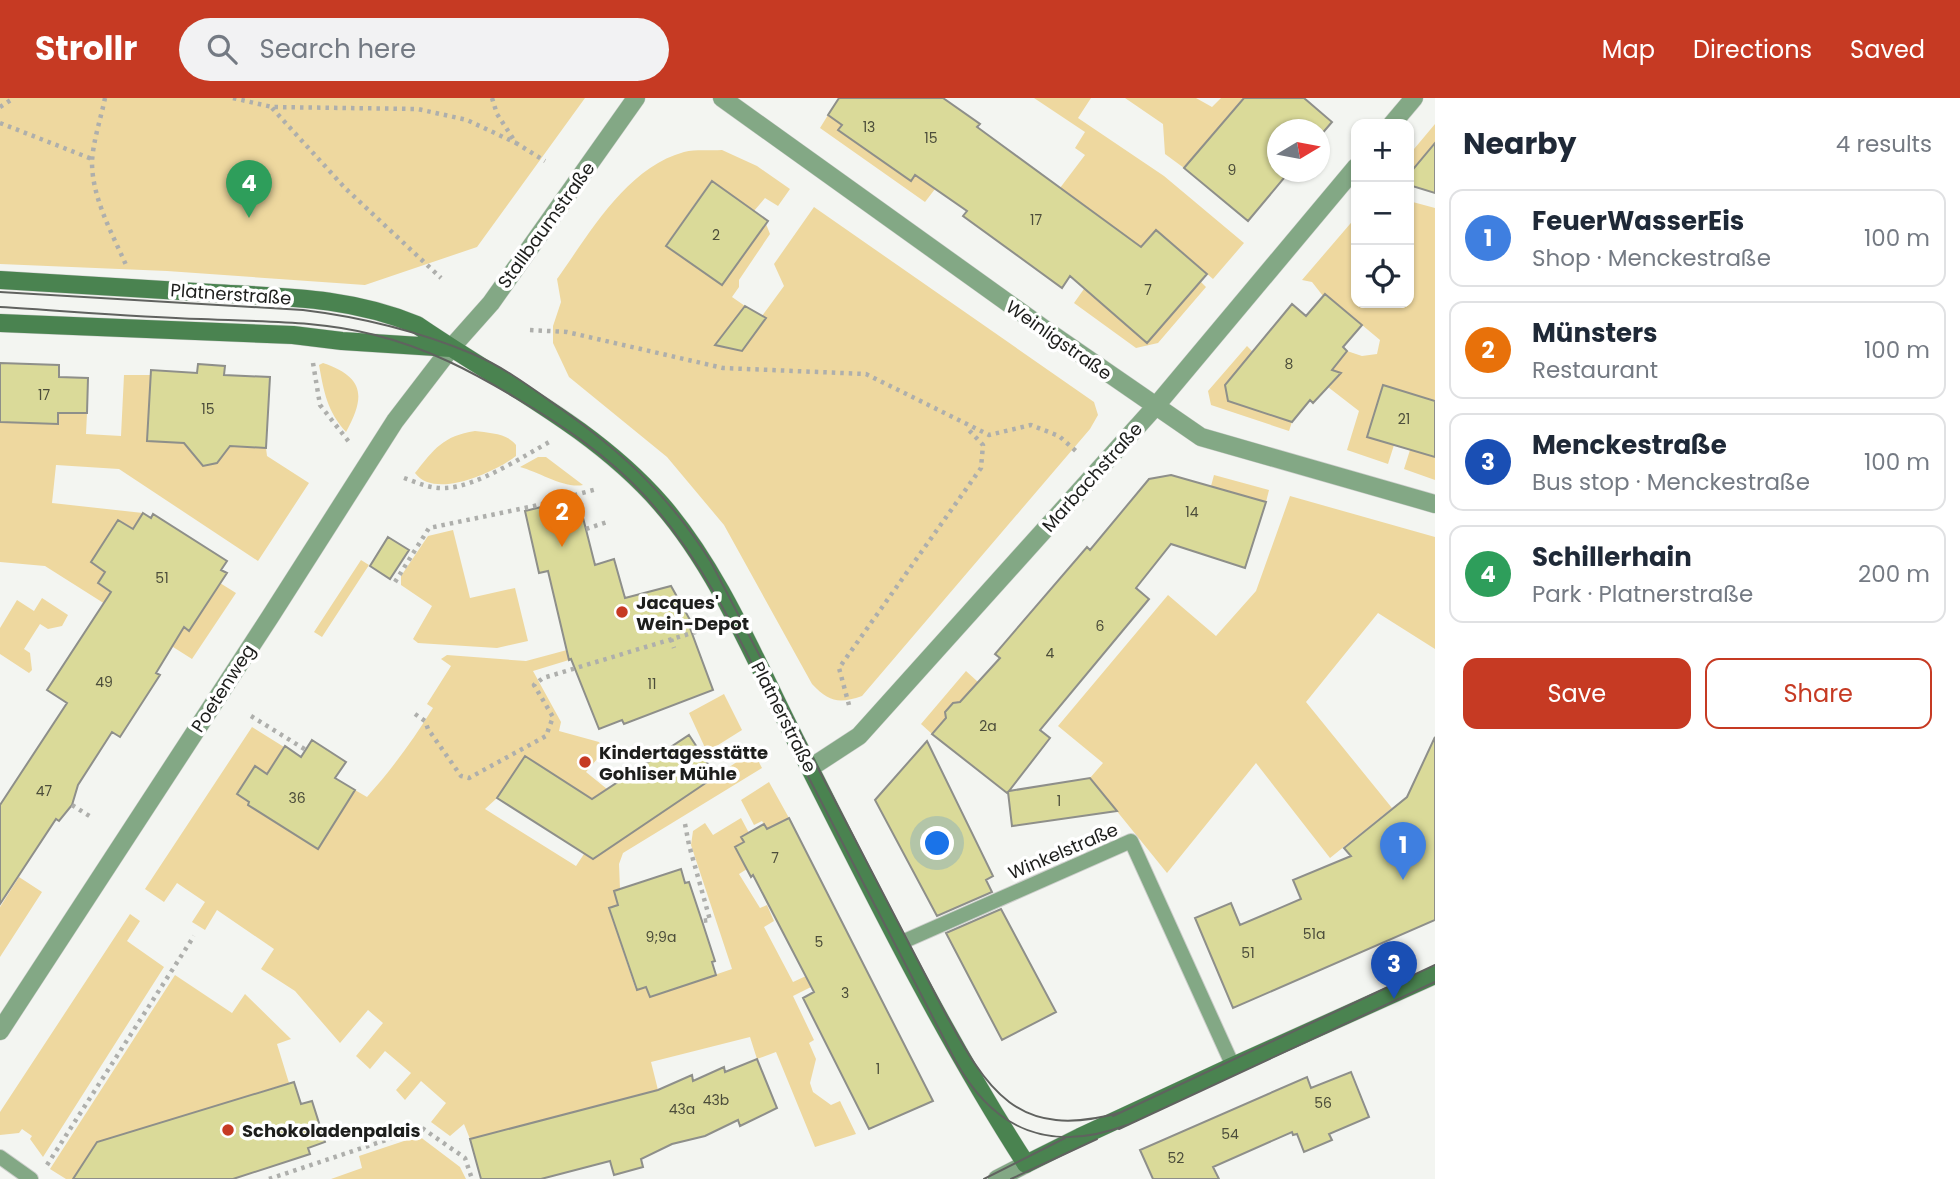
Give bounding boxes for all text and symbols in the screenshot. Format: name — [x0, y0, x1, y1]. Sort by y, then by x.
search box — [179, 18, 669, 81]
text: Strollr — [35, 25, 137, 72]
icon: search — [203, 30, 241, 68]
text: Search here — [259, 31, 416, 67]
text: Map — [1602, 33, 1655, 66]
text: Directions — [1693, 33, 1812, 66]
text: Saved — [1850, 33, 1925, 66]
house number: 13 — [863, 117, 875, 137]
north arrow — [1267, 119, 1330, 182]
map controls — [1351, 119, 1414, 308]
button: + — [1351, 119, 1414, 182]
text: Nearby — [1463, 122, 1577, 165]
house number: 15 — [924, 128, 938, 148]
text: 4 results — [1836, 128, 1932, 160]
street label: Stallbaumstraße — [492, 157, 600, 293]
pin: 4 — [226, 160, 272, 218]
house number: 9 — [1228, 160, 1236, 180]
button: − — [1351, 182, 1414, 245]
text: FeuerWasserEis — [1532, 203, 1744, 239]
house number: 17 — [1030, 210, 1042, 230]
text: 1 — [1484, 222, 1492, 254]
text: 100 m — [1864, 222, 1930, 254]
house number: 2 — [712, 225, 720, 245]
text: Shop · Menckestraße — [1532, 242, 1771, 274]
button: locate — [1351, 245, 1414, 308]
street label: Platnerstraße — [170, 277, 292, 311]
house number: 7 — [1144, 280, 1152, 300]
street label: Weinligstraße — [1001, 294, 1117, 386]
text: Münsters — [1532, 315, 1658, 351]
text: 2 — [1481, 334, 1495, 366]
text: 100 m — [1864, 334, 1930, 366]
house number: 8 — [1285, 354, 1294, 374]
text: Restaurant — [1532, 354, 1658, 386]
house number: 17 — [38, 385, 50, 405]
house number: 15 — [201, 399, 215, 419]
house number: 21 — [1398, 409, 1410, 429]
street label: Marbachstraße — [1036, 417, 1148, 537]
text: Menckestraße — [1532, 427, 1727, 463]
text: 3 — [1481, 446, 1495, 478]
text: 100 m — [1864, 446, 1930, 478]
text: Bus stop · Menckestraße — [1532, 466, 1810, 498]
pin: 2 — [539, 489, 585, 547]
house number: 14 — [1185, 502, 1199, 522]
text: Schillerhain — [1532, 539, 1692, 575]
text: 4 — [1480, 558, 1496, 590]
text: 200 m — [1858, 558, 1930, 590]
house number: 51 — [155, 568, 169, 588]
text: Park · Platnerstraße — [1532, 578, 1753, 610]
place label: Jacques' Wein-Depot — [636, 590, 749, 636]
marker: Jacques' Wein-Depot — [614, 604, 630, 620]
house number: 6 — [1096, 616, 1105, 636]
street label: Poetenweg — [185, 639, 261, 737]
house number: 4 — [1046, 643, 1055, 663]
street label: Platnerstraße — [745, 657, 823, 777]
button: Save — [1463, 658, 1691, 729]
button: Share — [1705, 658, 1932, 729]
house number: 49 — [95, 672, 113, 692]
house number: 11 — [648, 674, 656, 694]
house number: 2a — [979, 716, 997, 736]
place label: Kindertagesstätte Gohliser Mühle — [599, 740, 768, 786]
marker: Kindertagesstätte Gohliser Mühle — [577, 754, 593, 770]
house number: 47 — [36, 781, 53, 801]
house number: 36 — [288, 788, 306, 808]
house number: 1 — [1057, 791, 1061, 811]
street label: Winkelstraße — [1004, 817, 1122, 885]
pin: 1 — [1380, 822, 1426, 880]
your location — [920, 826, 954, 860]
house number: 7 — [771, 848, 779, 868]
house number: 51a — [1303, 924, 1325, 944]
house number: 9;9a — [646, 927, 676, 947]
house number: 5 — [815, 932, 823, 952]
pin: 3 — [1371, 941, 1417, 999]
house number: 51 — [1241, 943, 1255, 963]
house number: 3 — [841, 983, 849, 1003]
house number: 1 — [876, 1059, 880, 1079]
house number: 43b — [703, 1090, 729, 1110]
house number: 56 — [1314, 1093, 1332, 1113]
house number: 43a — [669, 1099, 695, 1119]
place label: Schokoladenpalais — [242, 1118, 420, 1143]
marker: Schokoladenpalais — [220, 1122, 236, 1138]
house number: 54 — [1221, 1124, 1239, 1144]
house number: 52 — [1168, 1148, 1184, 1168]

